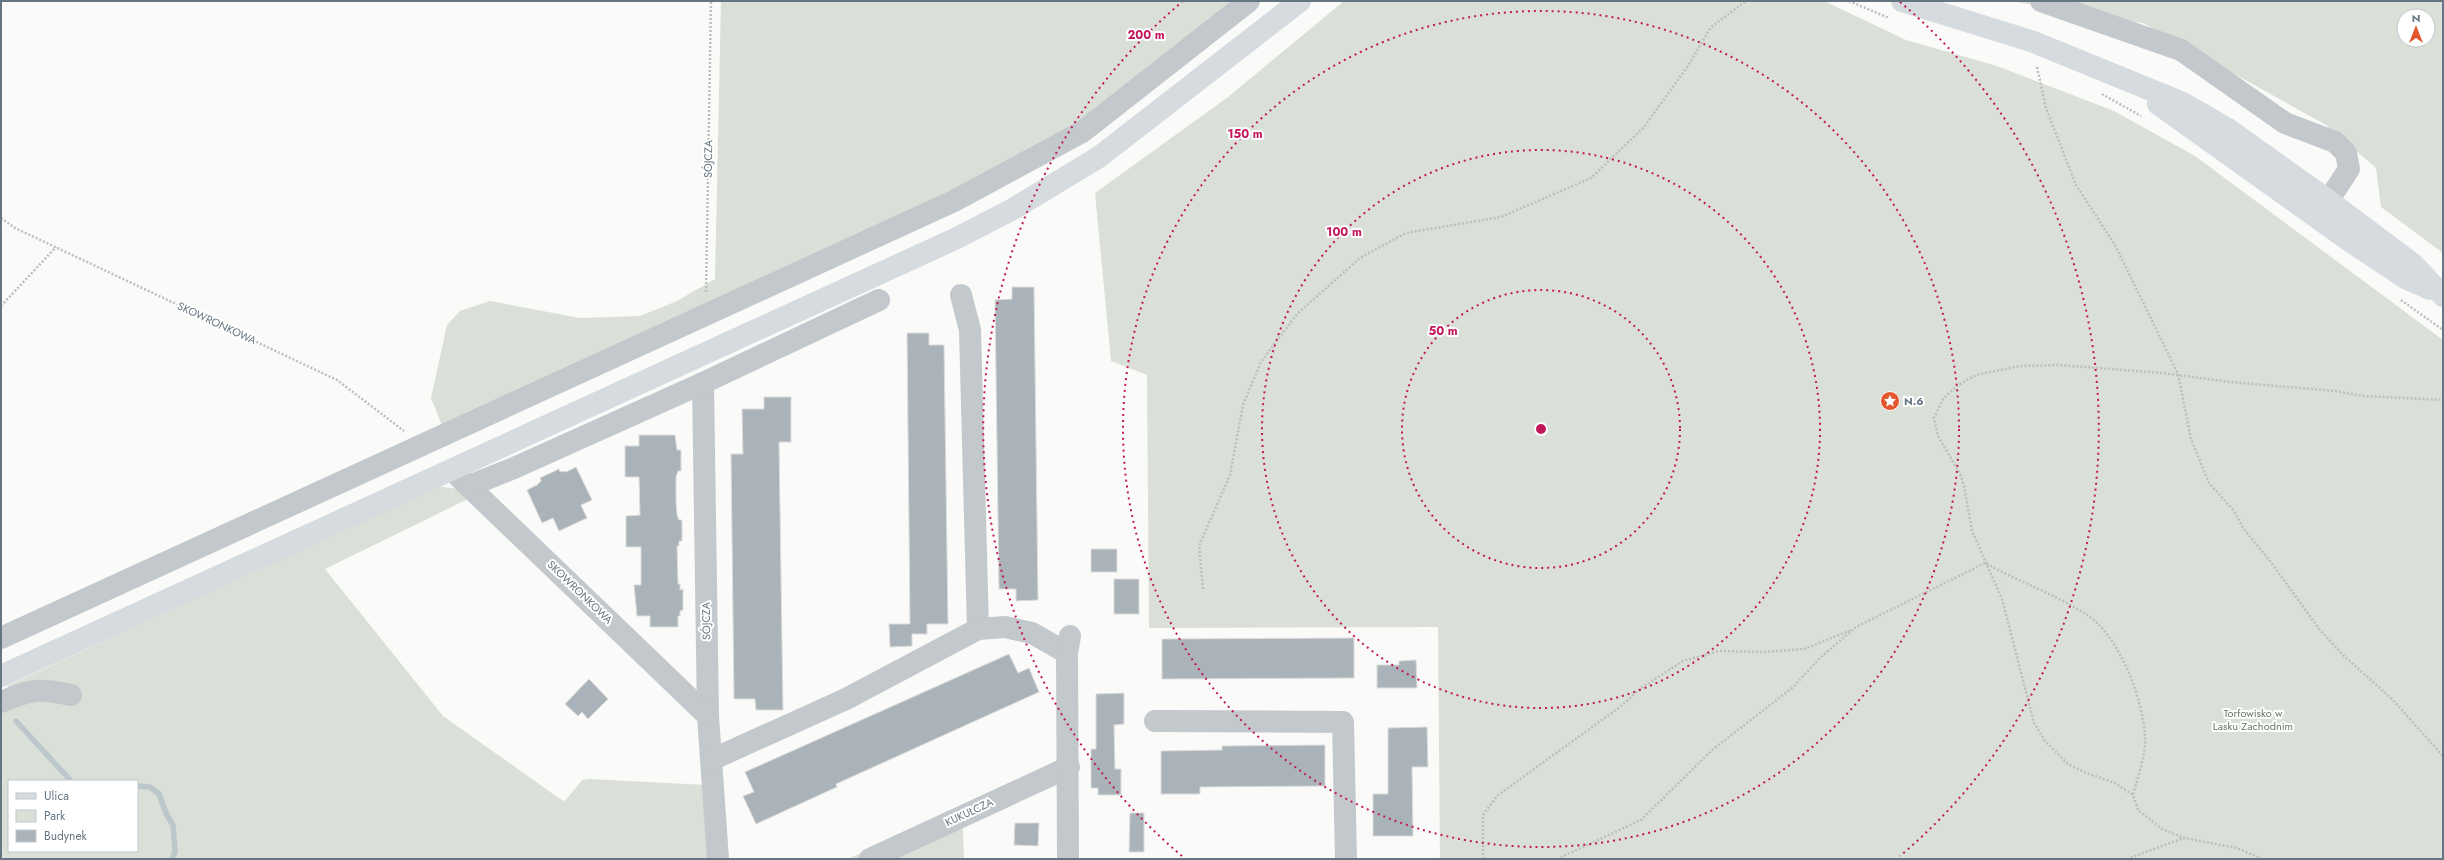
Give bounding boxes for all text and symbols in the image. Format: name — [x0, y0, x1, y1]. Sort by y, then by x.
north arrow — [2396, 8, 2436, 48]
text: N — [2412, 10, 2420, 26]
text: 200 m — [1127, 26, 1165, 44]
text: 150 m — [1227, 125, 1263, 143]
street label: SÓJCZA — [700, 139, 716, 178]
text: 100 m — [1326, 223, 1362, 241]
street label: SKOWRONKOWA — [175, 298, 260, 349]
text: 50 m — [1428, 322, 1458, 340]
place icon: N.6 — [1879, 390, 1901, 412]
place label: N.6 — [1904, 393, 1924, 409]
centre of rings — [1534, 422, 1548, 436]
street label: SKOWRONKOWA — [544, 557, 617, 628]
street label: SÓJCZA — [698, 601, 714, 640]
park label: Torfowisko w Lasku Zachodnim — [2213, 705, 2293, 734]
legend — [8, 780, 138, 852]
text: Ulica — [44, 787, 69, 805]
street label: KUKUŁCZA — [942, 794, 996, 830]
text: Park — [44, 807, 66, 825]
text: Budynek — [44, 827, 88, 845]

